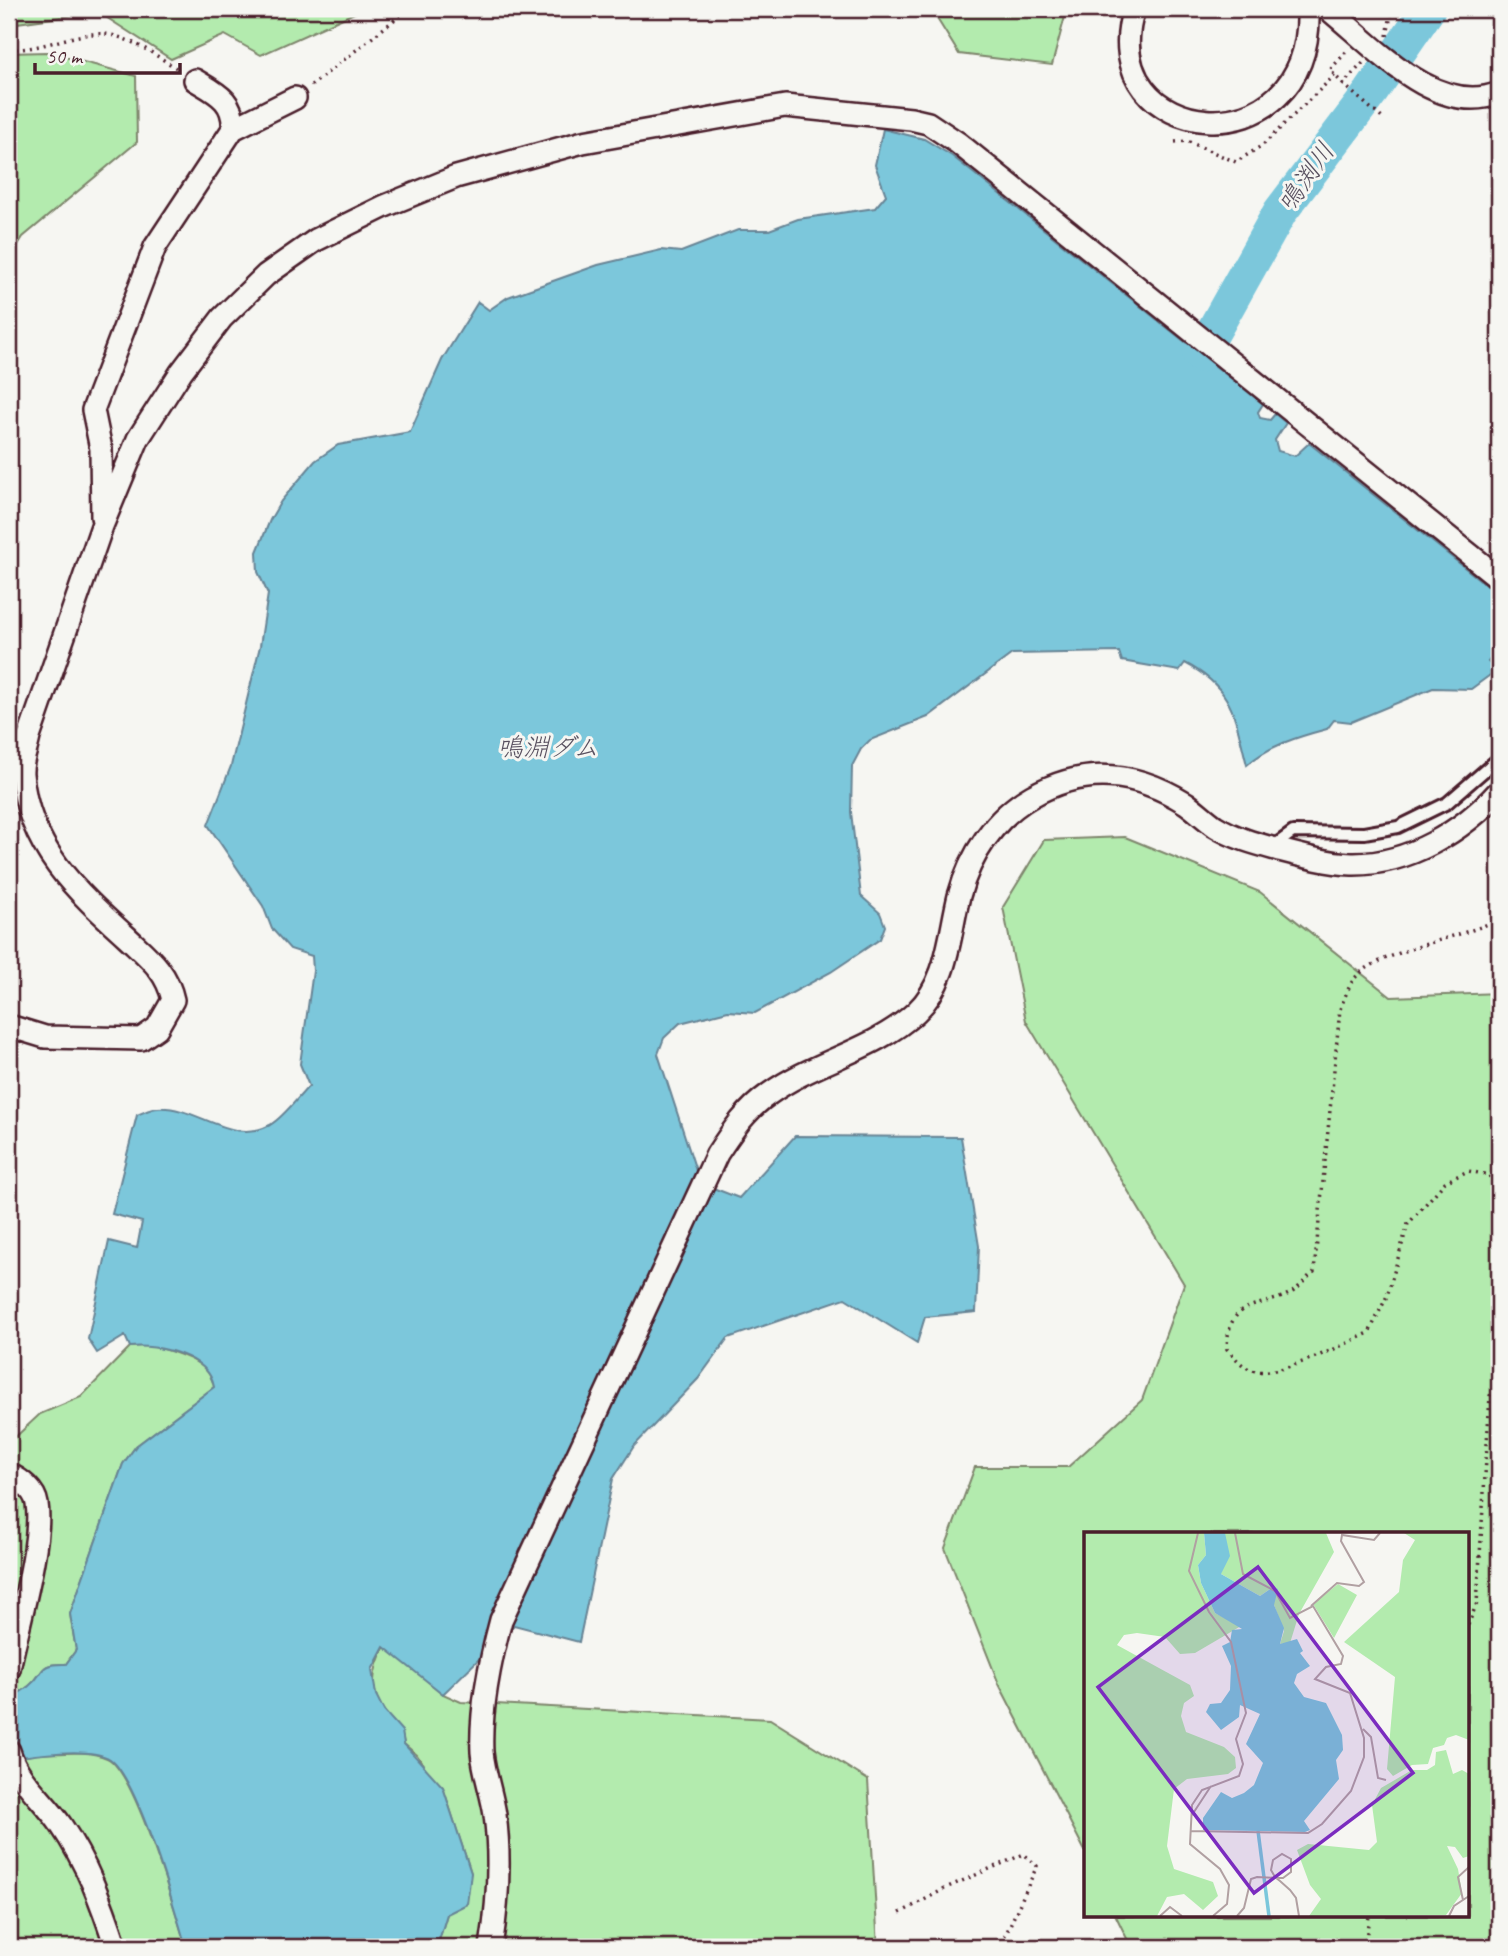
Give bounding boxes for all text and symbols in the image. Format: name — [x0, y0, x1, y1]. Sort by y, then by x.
scale bar — [35, 32, 180, 76]
text: 50 m — [46, 43, 84, 69]
water label: 鳴渕川 — [1270, 136, 1342, 218]
water label: 鳴淵ダム — [497, 731, 599, 764]
inset map — [1084, 1532, 1470, 1918]

